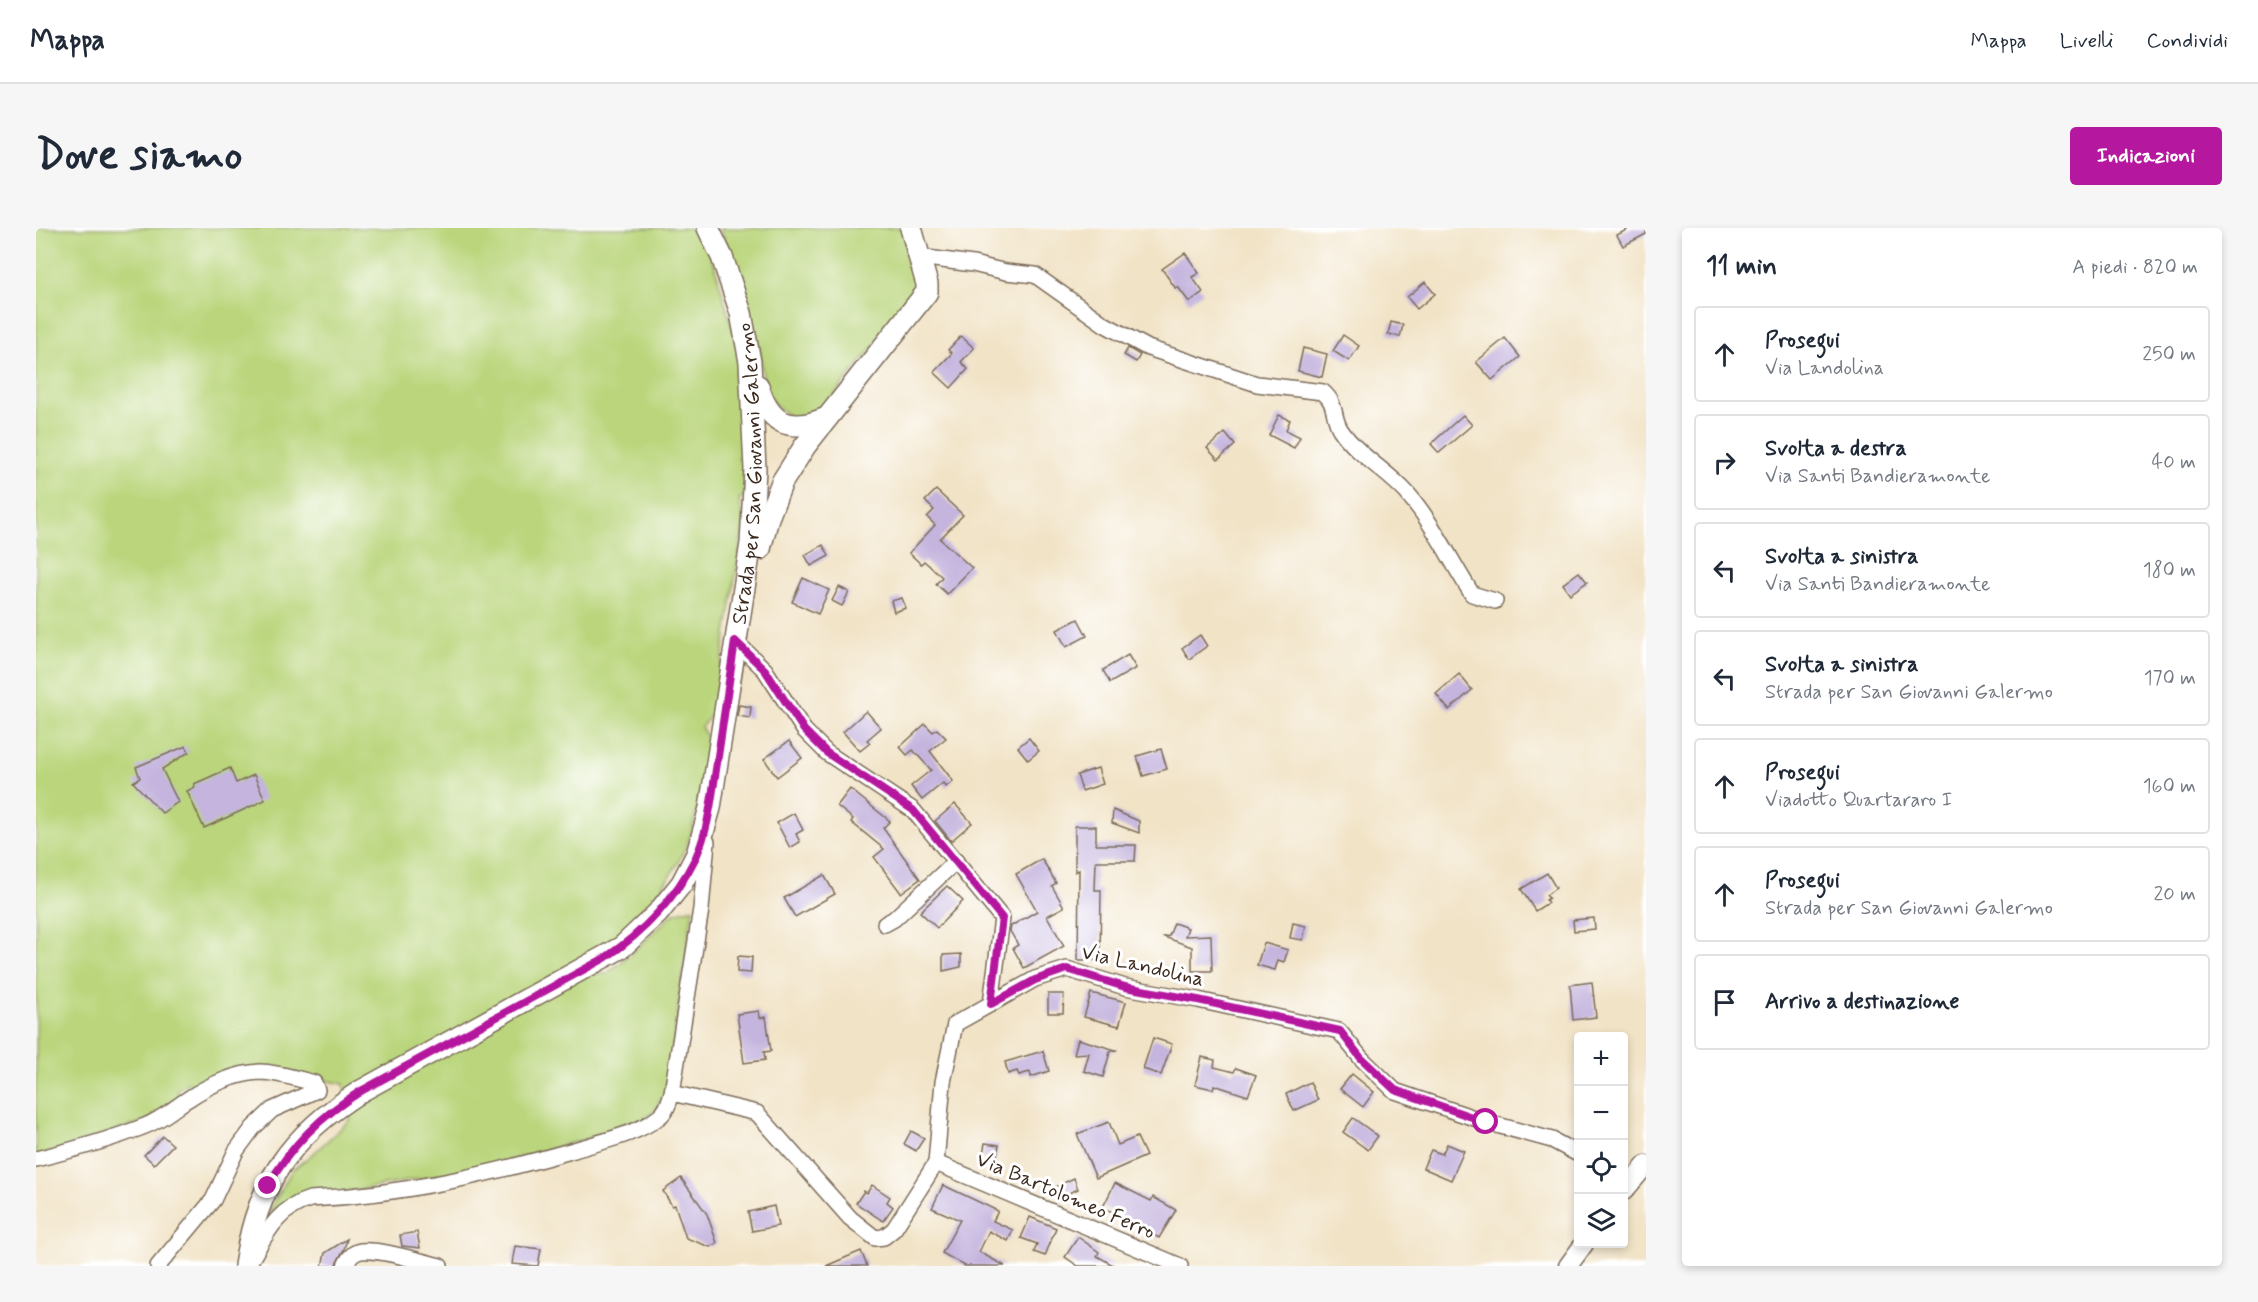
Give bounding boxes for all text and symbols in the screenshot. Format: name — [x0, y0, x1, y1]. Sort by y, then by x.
text: Mappa — [30, 23, 105, 60]
text: Mappa — [1971, 27, 2027, 55]
text: Livelli — [2060, 27, 2114, 55]
text: Condividi — [2147, 27, 2228, 55]
button: Indicazioni — [2070, 127, 2222, 185]
text: Dove siamo — [36, 129, 242, 184]
text: 11 min — [1706, 250, 1777, 284]
text: A piedi · 820 m — [2072, 254, 2198, 281]
street label: Strada per San Giovanni Galermo — [726, 321, 770, 626]
text: Prosegui — [1765, 327, 1840, 355]
icon: ahead — [1708, 338, 1741, 371]
text: 250 m — [2142, 341, 2196, 368]
text: Via Landolina — [1765, 355, 1884, 382]
text: Svolta a destra — [1765, 435, 1907, 463]
icon: right — [1708, 446, 1741, 479]
text: 40 m — [2152, 449, 2196, 476]
text: Via Santi Bandieramonte — [1765, 463, 1991, 490]
text: Svolta a sinistra — [1765, 543, 1919, 571]
icon: left — [1708, 554, 1741, 587]
text: 180 m — [2143, 557, 2196, 584]
text: Via Santi Bandieramonte — [1765, 571, 1991, 598]
text: Svolta a sinistra — [1765, 651, 1919, 679]
icon: left — [1708, 662, 1741, 695]
text: 170 m — [2144, 665, 2196, 692]
text: Strada per San Giovanni Galermo — [1765, 679, 2053, 706]
text: Prosegui — [1765, 759, 1840, 787]
icon: ahead — [1708, 770, 1741, 803]
text: 160 m — [2143, 773, 2196, 800]
text: Viadotto Quartararo I — [1765, 787, 1952, 814]
text: Prosegui — [1765, 867, 1840, 895]
icon: ahead — [1708, 878, 1741, 911]
text: 20 m — [2153, 881, 2196, 908]
text: Strada per San Giovanni Galermo — [1765, 895, 2053, 922]
street label: Via Landolina — [1079, 938, 1207, 994]
icon: arrive — [1708, 986, 1741, 1019]
text: Arrivo a destinazione — [1765, 988, 1959, 1016]
map controls — [1574, 1032, 1628, 1248]
button: + — [1574, 1032, 1628, 1086]
button: − — [1574, 1086, 1628, 1140]
route start — [1472, 1108, 1498, 1134]
button: locate — [1574, 1140, 1628, 1194]
street label: Via Bartolomeo Ferro — [972, 1146, 1159, 1246]
route end — [254, 1172, 280, 1198]
button: layers — [1574, 1194, 1628, 1248]

